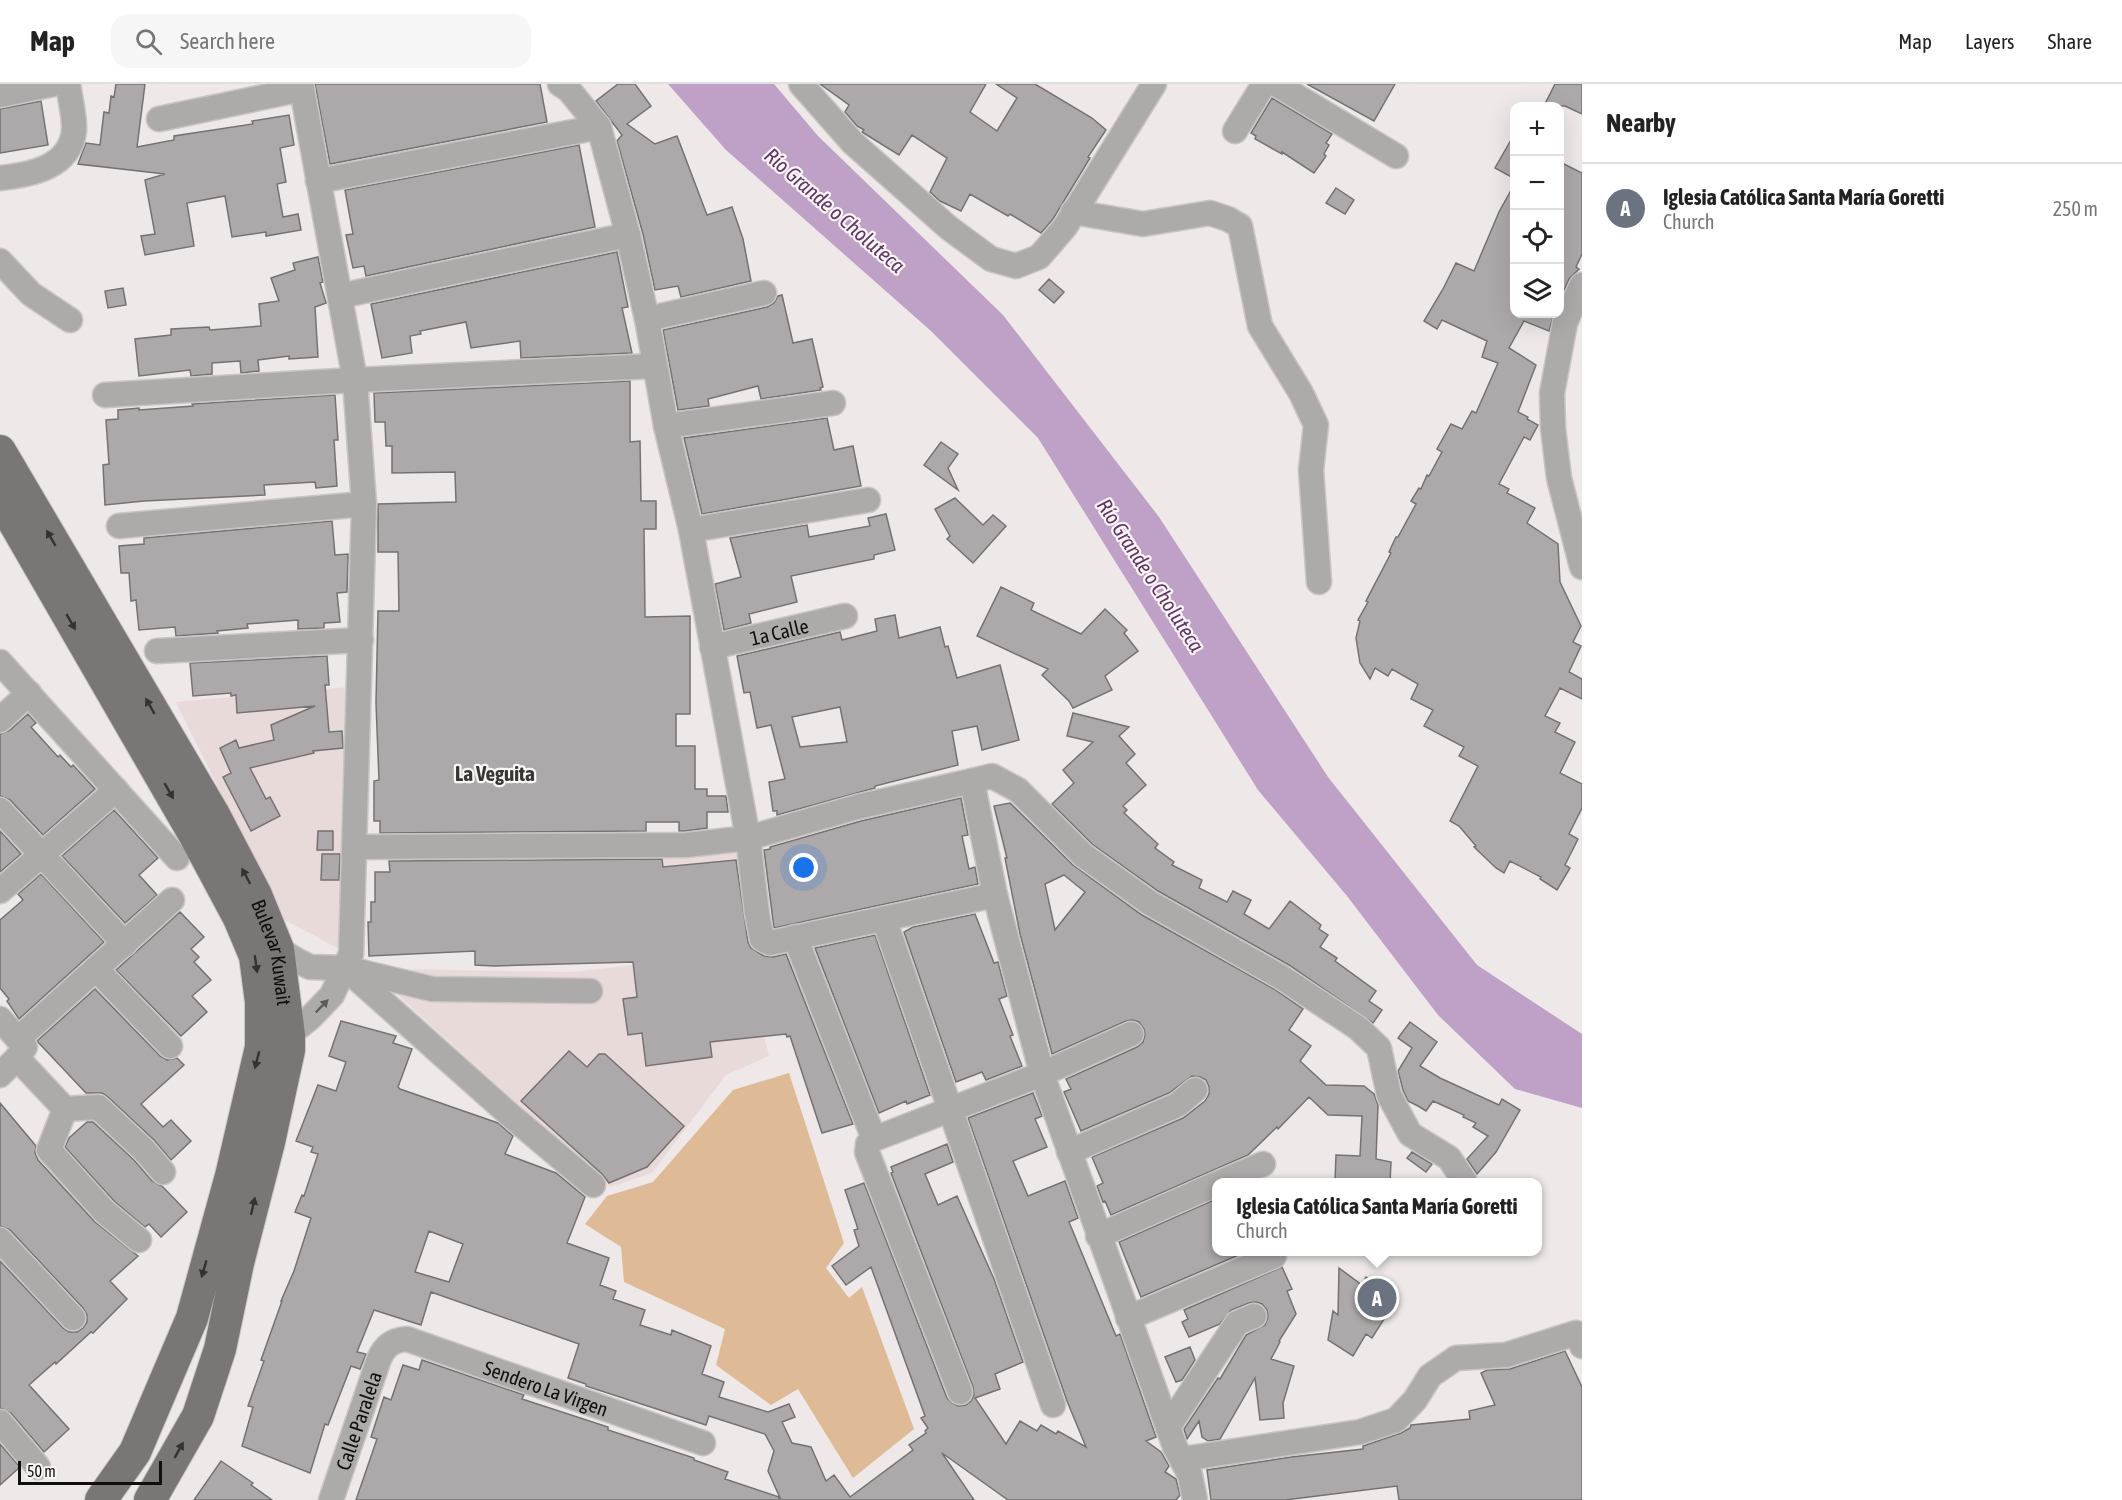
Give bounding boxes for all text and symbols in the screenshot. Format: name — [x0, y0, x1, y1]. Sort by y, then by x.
search box — [111, 14, 531, 68]
text: Map — [30, 25, 75, 57]
icon: search — [132, 25, 165, 58]
text: Search here — [180, 28, 275, 54]
text: Map — [1898, 29, 1932, 53]
text: Layers — [1965, 29, 2015, 53]
text: Share — [2048, 29, 2092, 53]
map controls — [1510, 102, 1564, 318]
button: + — [1510, 102, 1564, 156]
text: Nearby — [1606, 108, 1676, 138]
water label: Río Grande o Choluteca — [760, 143, 910, 277]
button: − — [1510, 156, 1564, 210]
text: Iglesia Católica Santa María Goretti — [1663, 184, 1944, 210]
text: A — [1621, 197, 1630, 220]
text: 250 m — [2053, 197, 2098, 220]
button: locate — [1510, 210, 1564, 264]
text: Church — [1663, 210, 1714, 233]
button: layers — [1510, 264, 1564, 318]
water label: Río Grande o Choluteca — [1093, 494, 1210, 656]
one-way arrow — [46, 530, 57, 546]
street label: 1a Calle — [748, 613, 811, 649]
one-way arrow — [66, 614, 76, 631]
one-way arrow — [145, 697, 155, 714]
district label: La Veguita — [455, 761, 535, 785]
one-way arrow — [163, 783, 174, 799]
your location — [789, 853, 818, 882]
one-way arrow — [241, 867, 251, 884]
street label: Bulevar Kuwait — [247, 896, 297, 1007]
one-way arrow — [251, 955, 260, 974]
one-way arrow — [315, 998, 329, 1013]
one-way arrow — [252, 1051, 262, 1069]
popup — [1212, 1178, 1542, 1256]
text: Iglesia Católica Santa María Goretti — [1236, 1193, 1518, 1219]
one-way arrow — [248, 1197, 258, 1216]
text: Church — [1236, 1219, 1288, 1242]
one-way arrow — [199, 1261, 208, 1279]
pin: A — [1358, 1276, 1396, 1320]
street label: Sendero La Virgen — [481, 1355, 611, 1420]
street label: Calle Paralela — [331, 1368, 386, 1473]
one-way arrow — [174, 1441, 184, 1458]
scale bar — [18, 1458, 162, 1486]
text: 50 m — [27, 1462, 56, 1480]

